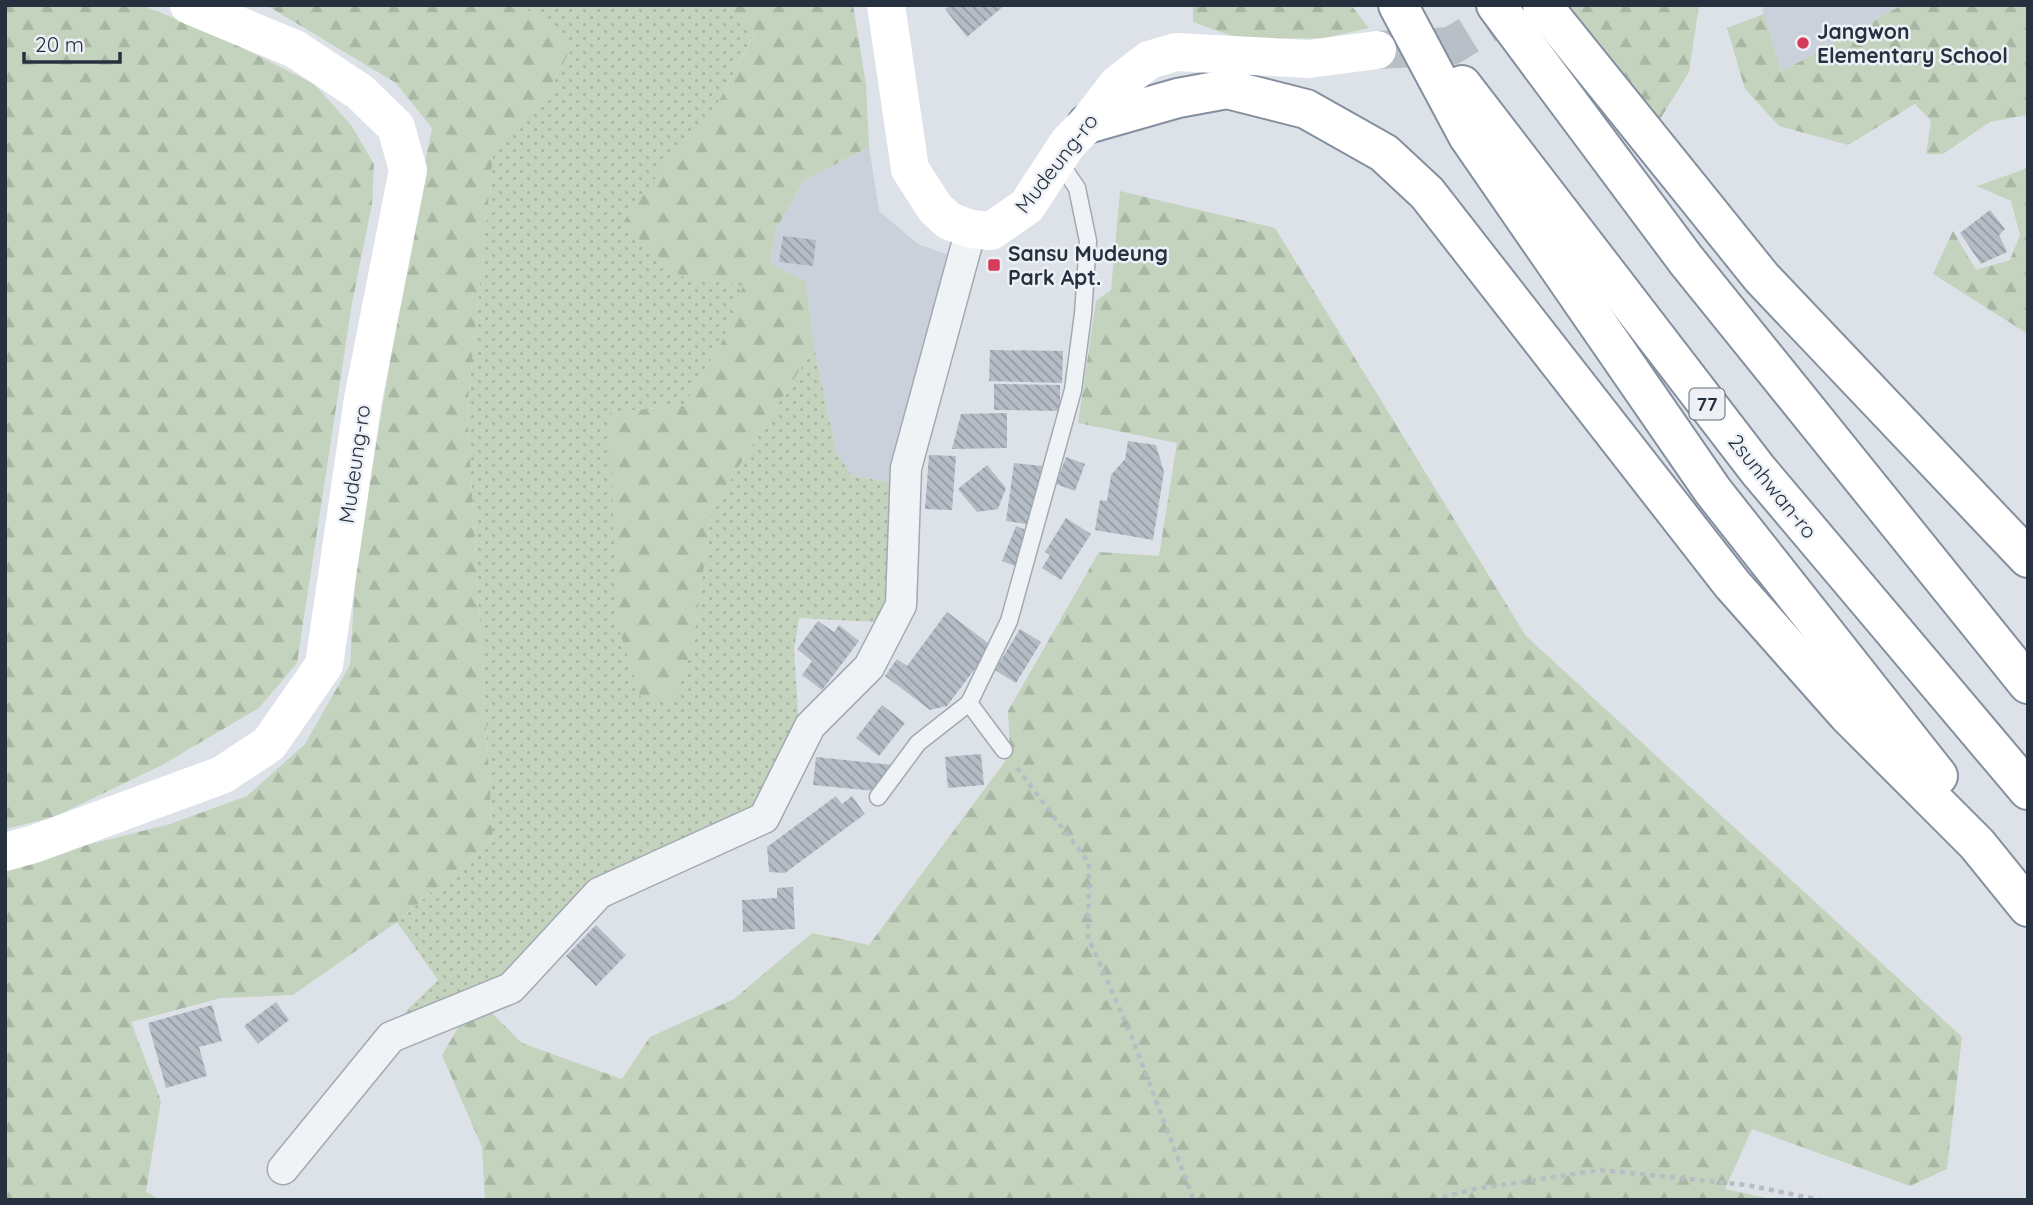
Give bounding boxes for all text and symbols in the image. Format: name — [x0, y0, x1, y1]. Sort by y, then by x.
place label: Jangwon Elementary School — [1817, 18, 2008, 68]
scale bar — [24, 21, 121, 65]
text: 20 m — [35, 31, 84, 57]
marker: Jangwon Elementary School — [1795, 35, 1811, 51]
street label: Mudeung-ro — [1009, 108, 1103, 218]
place label: Sansu Mudeung Park Apt. — [1008, 240, 1168, 290]
marker: Sansu Mudeung Park Apt. — [986, 257, 1002, 273]
road number: 77 — [1690, 388, 1724, 420]
street label: Mudeung-ro — [333, 403, 375, 525]
street label: 2sunhwan-ro — [1723, 429, 1823, 543]

